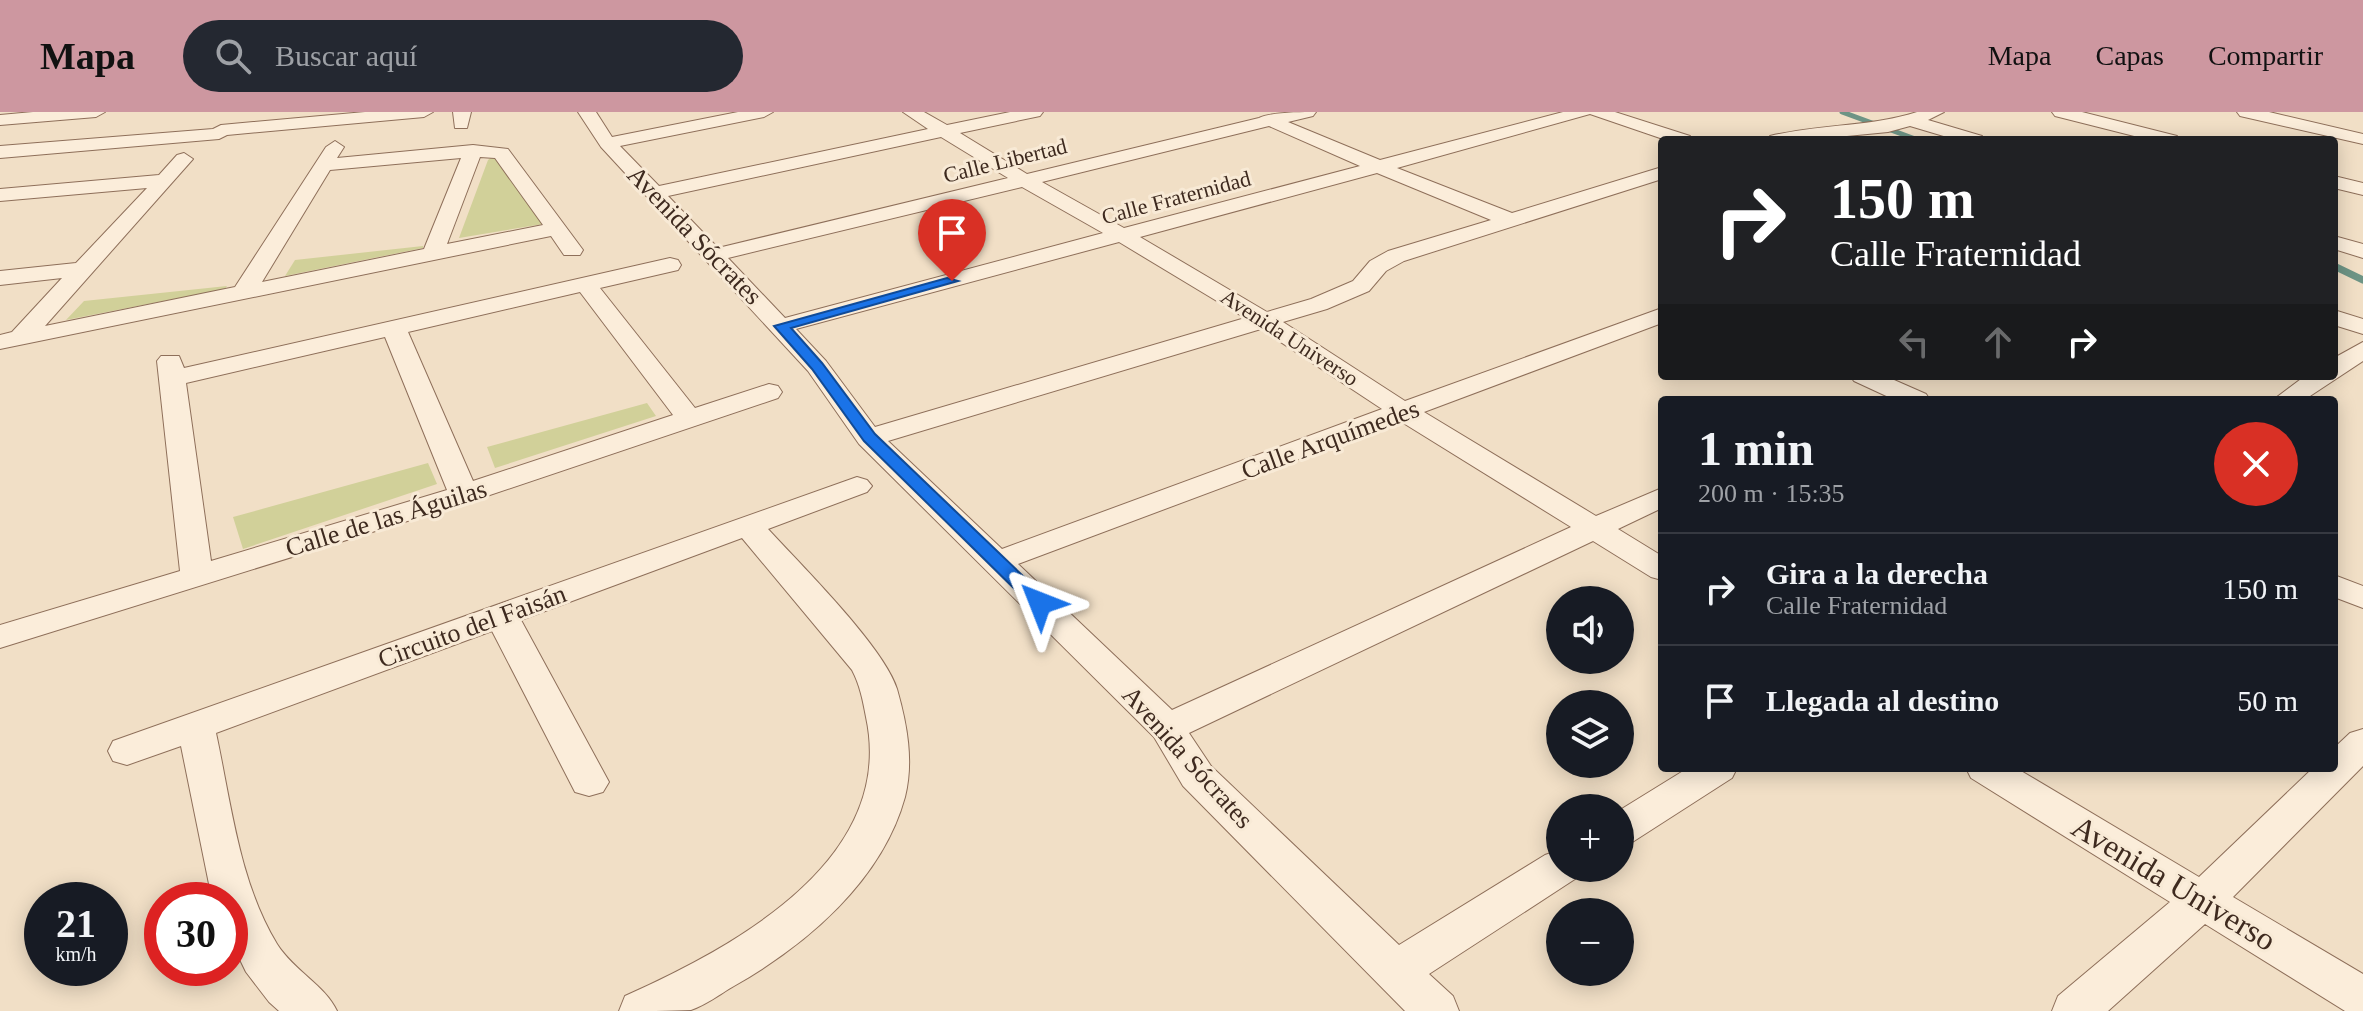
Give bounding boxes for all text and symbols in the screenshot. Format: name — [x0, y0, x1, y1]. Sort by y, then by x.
search box — [183, 20, 743, 92]
icon: search — [211, 34, 255, 78]
text: Mapa — [40, 35, 135, 77]
text: Buscar aquí — [275, 39, 417, 72]
text: Mapa — [1988, 40, 2051, 71]
text: Capas — [2095, 40, 2164, 71]
text: Compartir — [2208, 40, 2323, 71]
street label: Calle Libertad — [941, 133, 1069, 188]
street label: Avenida Sócrates — [621, 160, 768, 310]
street label: Calle Fraternidad — [1099, 166, 1253, 229]
icon: right — [1698, 168, 1802, 272]
text: 150 m — [1830, 168, 1975, 230]
pin — [918, 199, 986, 281]
icon: arrive — [930, 211, 974, 255]
text: Calle Fraternidad — [1830, 234, 2081, 274]
street label: Avenida Universo — [1216, 284, 1363, 391]
icon: left — [1892, 320, 1936, 364]
icon: ahead — [1976, 320, 2020, 364]
icon: right — [2060, 320, 2104, 364]
street label: Calle Arquímedes — [1237, 394, 1423, 485]
text: 1 min — [1698, 422, 1814, 475]
button: close — [2214, 422, 2298, 506]
street label: Calle de las Águilas — [282, 474, 490, 563]
text: 200 m · 15:35 — [1698, 479, 1845, 508]
text: Gira a la derecha — [1766, 557, 1988, 590]
position arrow — [998, 561, 1082, 645]
icon: right — [1698, 567, 1742, 611]
text: 150 m — [2222, 572, 2298, 605]
street label: Circuito del Faisán — [374, 579, 570, 674]
map controls — [1546, 586, 1634, 986]
button: sound — [1546, 586, 1634, 674]
text: Calle Fraternidad — [1766, 591, 1947, 620]
icon: arrive — [1698, 679, 1742, 723]
street label: Avenida Sócrates — [1116, 680, 1259, 834]
text: Llegada al destino — [1766, 684, 1999, 717]
text: 50 m — [2237, 684, 2298, 717]
button: layers — [1546, 690, 1634, 778]
button: + — [1546, 794, 1634, 882]
street label: Avenida Universo — [2066, 808, 2282, 958]
speed limit sign: 30 — [144, 882, 248, 986]
button: − — [1546, 898, 1634, 986]
text: 21 — [56, 901, 96, 946]
text: km/h — [55, 943, 97, 965]

